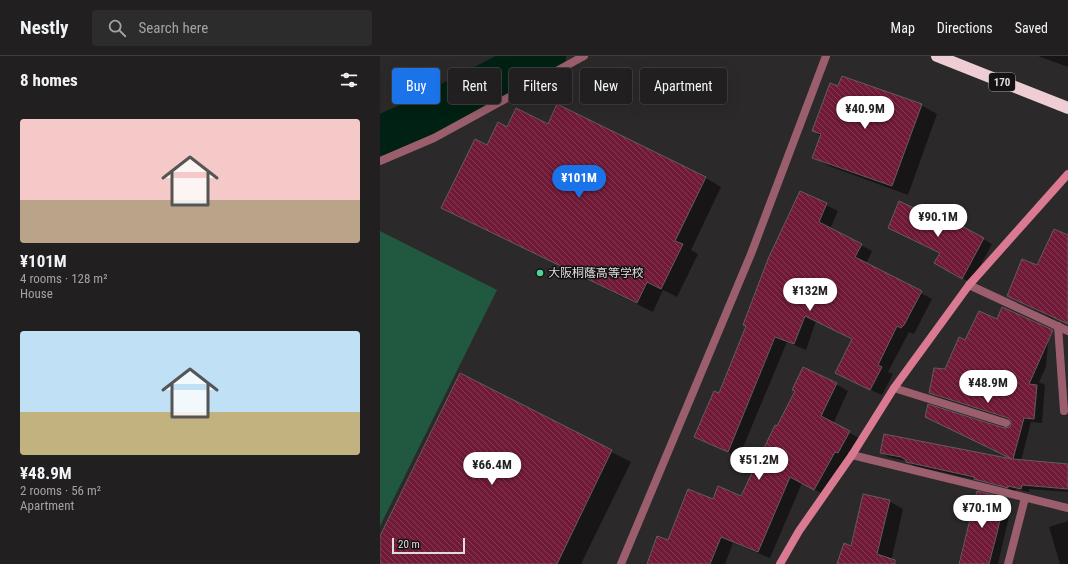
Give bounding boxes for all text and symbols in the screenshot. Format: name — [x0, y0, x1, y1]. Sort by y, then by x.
search box — [92, 10, 372, 46]
text: Nestly — [20, 16, 68, 39]
icon: search — [106, 17, 128, 39]
text: Search here — [138, 19, 208, 37]
text: Map — [891, 20, 915, 36]
text: Directions — [937, 20, 993, 36]
text: Saved — [1015, 20, 1048, 36]
chip: Buy — [392, 68, 440, 104]
chip: Rent — [448, 68, 501, 104]
chip: Filters — [509, 68, 572, 104]
chip: New — [580, 68, 632, 104]
chip: Apartment — [640, 68, 727, 104]
icon: filters — [338, 69, 360, 91]
text: 8 homes — [20, 70, 78, 90]
road number: 170 — [989, 73, 1015, 91]
pin: ¥40.9M — [832, 96, 898, 130]
text: ¥40.9M — [845, 101, 885, 116]
icon: home — [154, 145, 226, 217]
pin: ¥101M — [551, 165, 607, 199]
text: ¥101M — [561, 170, 597, 185]
pin: ¥90.1M — [905, 204, 971, 238]
text: ¥90.1M — [918, 209, 958, 224]
text: ¥101M — [20, 251, 67, 271]
place label: 大阪桐蔭高等学校 — [548, 266, 644, 280]
marker: 大阪桐蔭高等学校 — [535, 268, 545, 278]
text: 4 rooms · 128 m² — [20, 271, 107, 286]
pin: ¥132M — [782, 278, 838, 312]
text: ¥132M — [792, 283, 828, 298]
text: House — [20, 286, 53, 301]
icon: home — [154, 357, 226, 429]
pin: ¥48.9M — [955, 370, 1021, 404]
text: ¥48.9M — [968, 375, 1008, 390]
pin: ¥51.2M — [726, 447, 792, 481]
pin: ¥66.4M — [459, 452, 525, 486]
text: ¥51.2M — [739, 452, 779, 467]
text: ¥66.4M — [472, 457, 512, 472]
text: ¥48.9M — [20, 463, 72, 483]
text: 2 rooms · 56 m² — [20, 483, 101, 498]
pin: ¥70.1M — [949, 495, 1015, 529]
text: Apartment — [20, 498, 74, 513]
text: ¥70.1M — [962, 500, 1002, 515]
scale bar — [392, 536, 465, 555]
text: 20 m — [398, 538, 420, 551]

